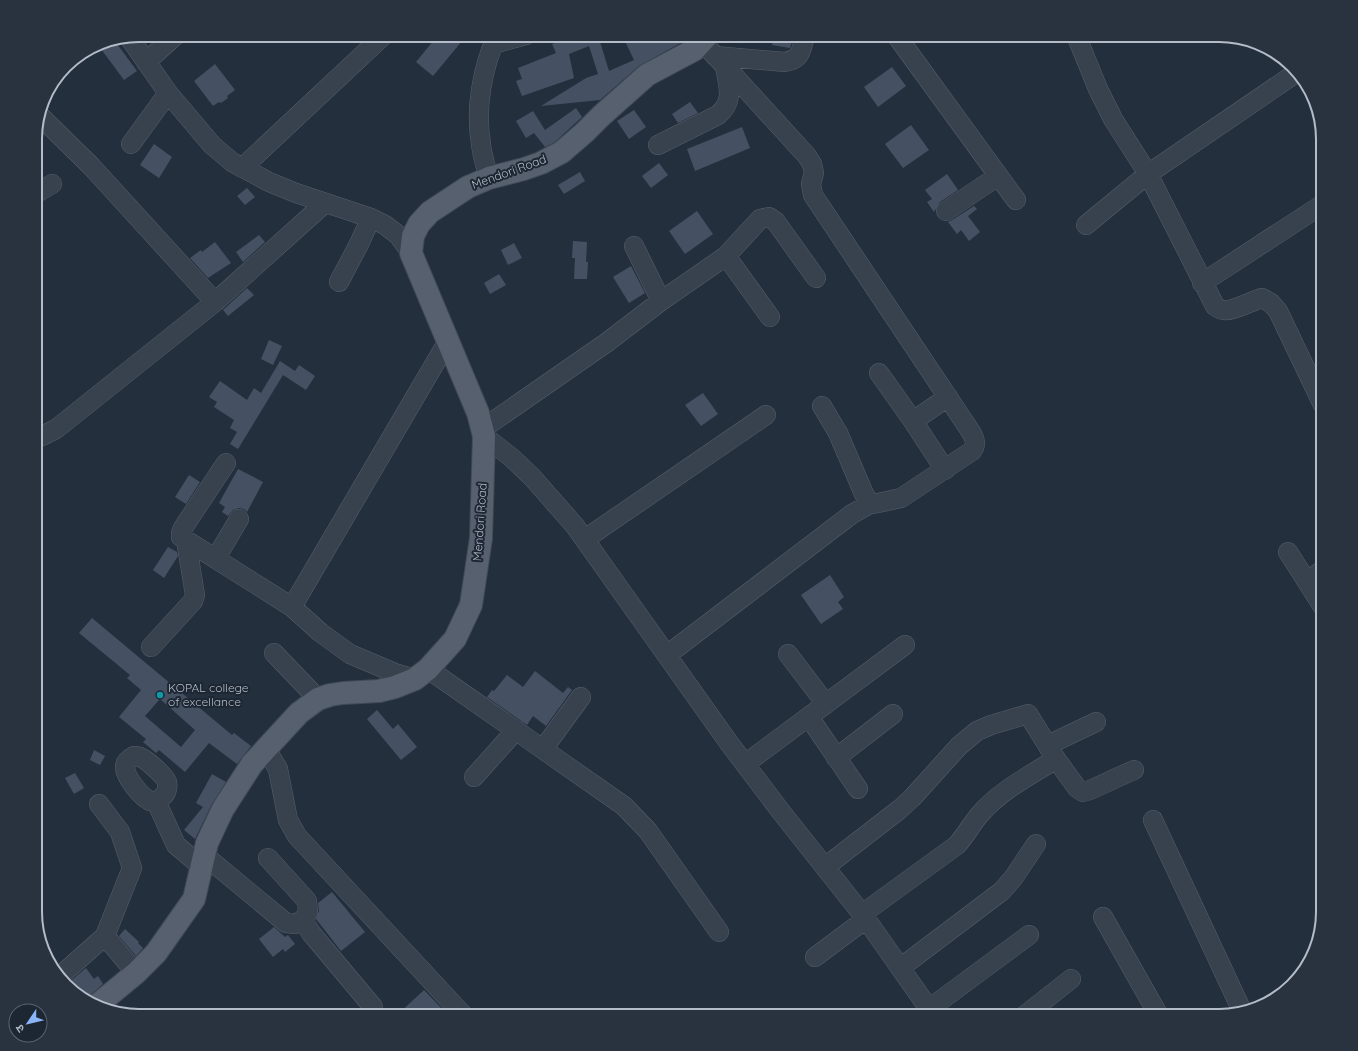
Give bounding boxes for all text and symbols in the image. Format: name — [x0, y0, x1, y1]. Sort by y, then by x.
street label: Mendori Road — [469, 151, 548, 192]
street label: Mendori Road — [469, 482, 490, 562]
place label: KOPAL college of excellance — [168, 680, 249, 709]
marker: KOPAL college of excellance — [155, 690, 165, 700]
north arrow — [8, 1003, 48, 1043]
text: उ — [12, 1022, 27, 1035]

